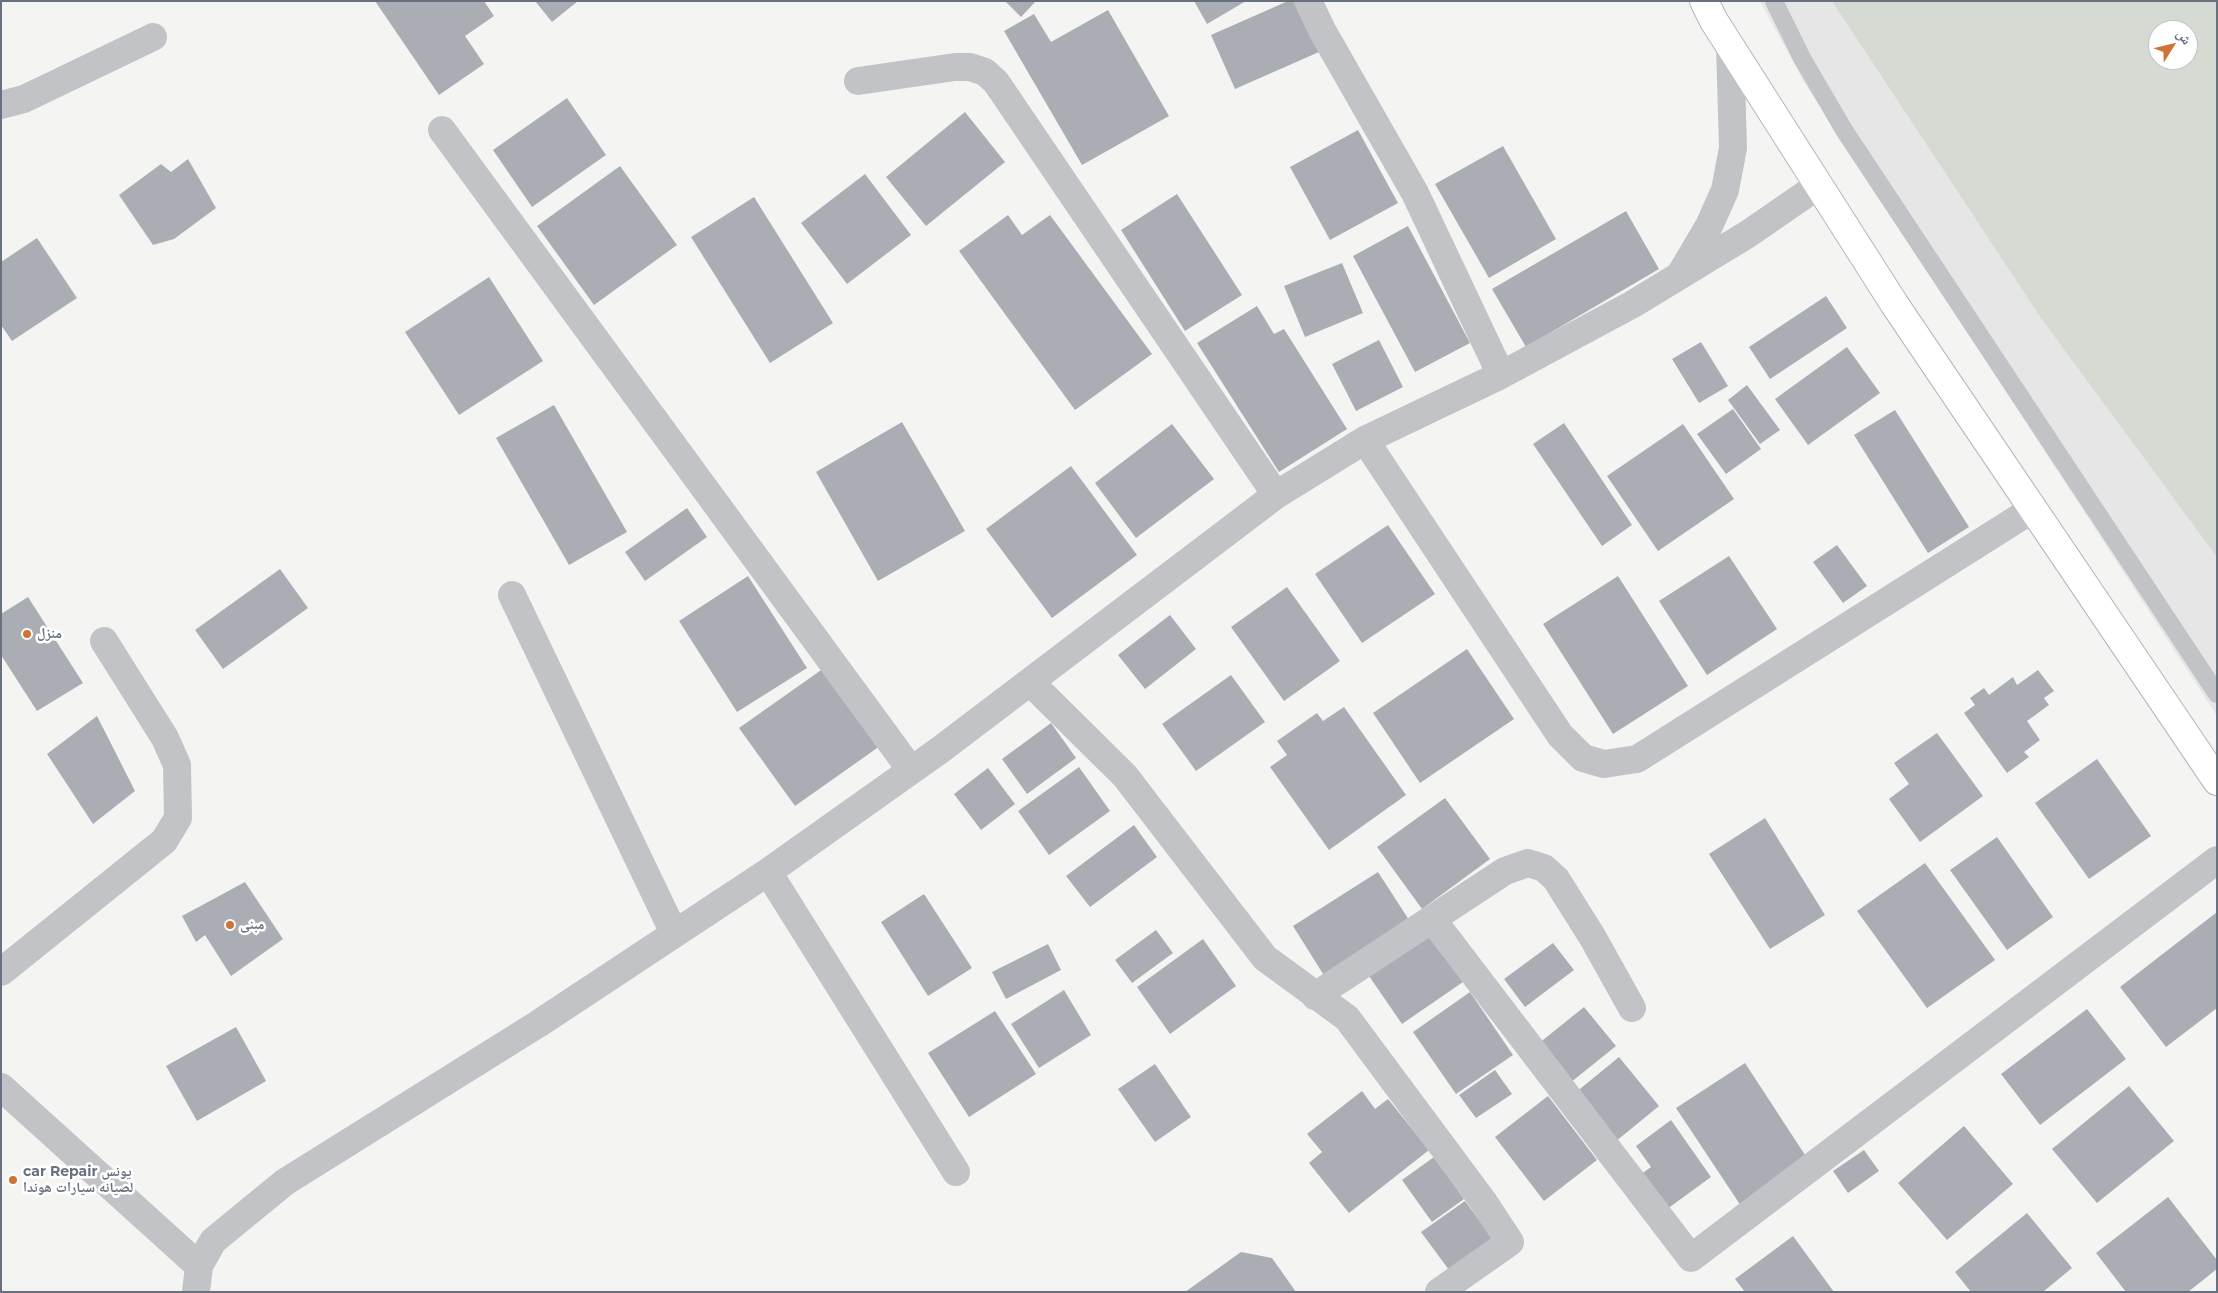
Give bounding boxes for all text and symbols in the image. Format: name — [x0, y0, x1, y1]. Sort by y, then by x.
north arrow — [2148, 20, 2198, 70]
text: ش — [2173, 25, 2196, 48]
place label: منزل — [37, 626, 62, 642]
marker: منزل — [21, 628, 33, 640]
place label: مبنى — [240, 917, 264, 933]
marker: مبنى — [224, 919, 236, 931]
place label: car Repair يونس لصيانه سيارات هوندا — [23, 1164, 133, 1196]
marker: car Repair يونس لصيانه سيارات هوندا — [7, 1174, 19, 1186]

